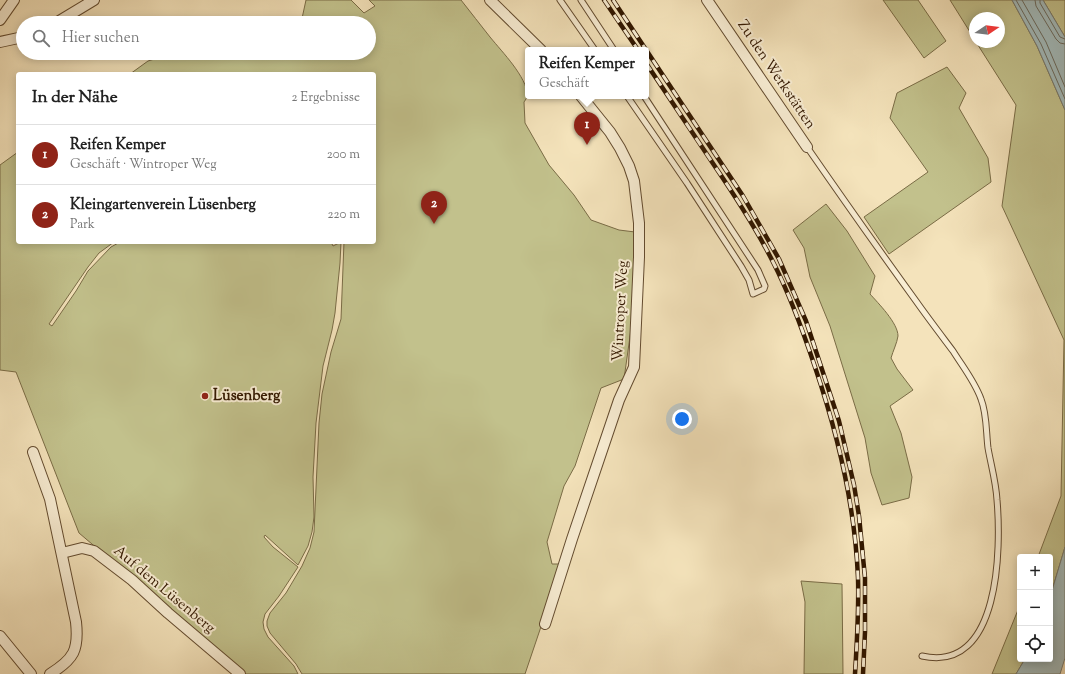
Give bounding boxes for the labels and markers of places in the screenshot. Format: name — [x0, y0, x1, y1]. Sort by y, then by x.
pin: 1 — [574, 112, 600, 145]
pin: 2 — [421, 191, 447, 224]
place label: Lüsenberg — [213, 386, 281, 407]
marker: Lüsenberg — [200, 391, 210, 401]

